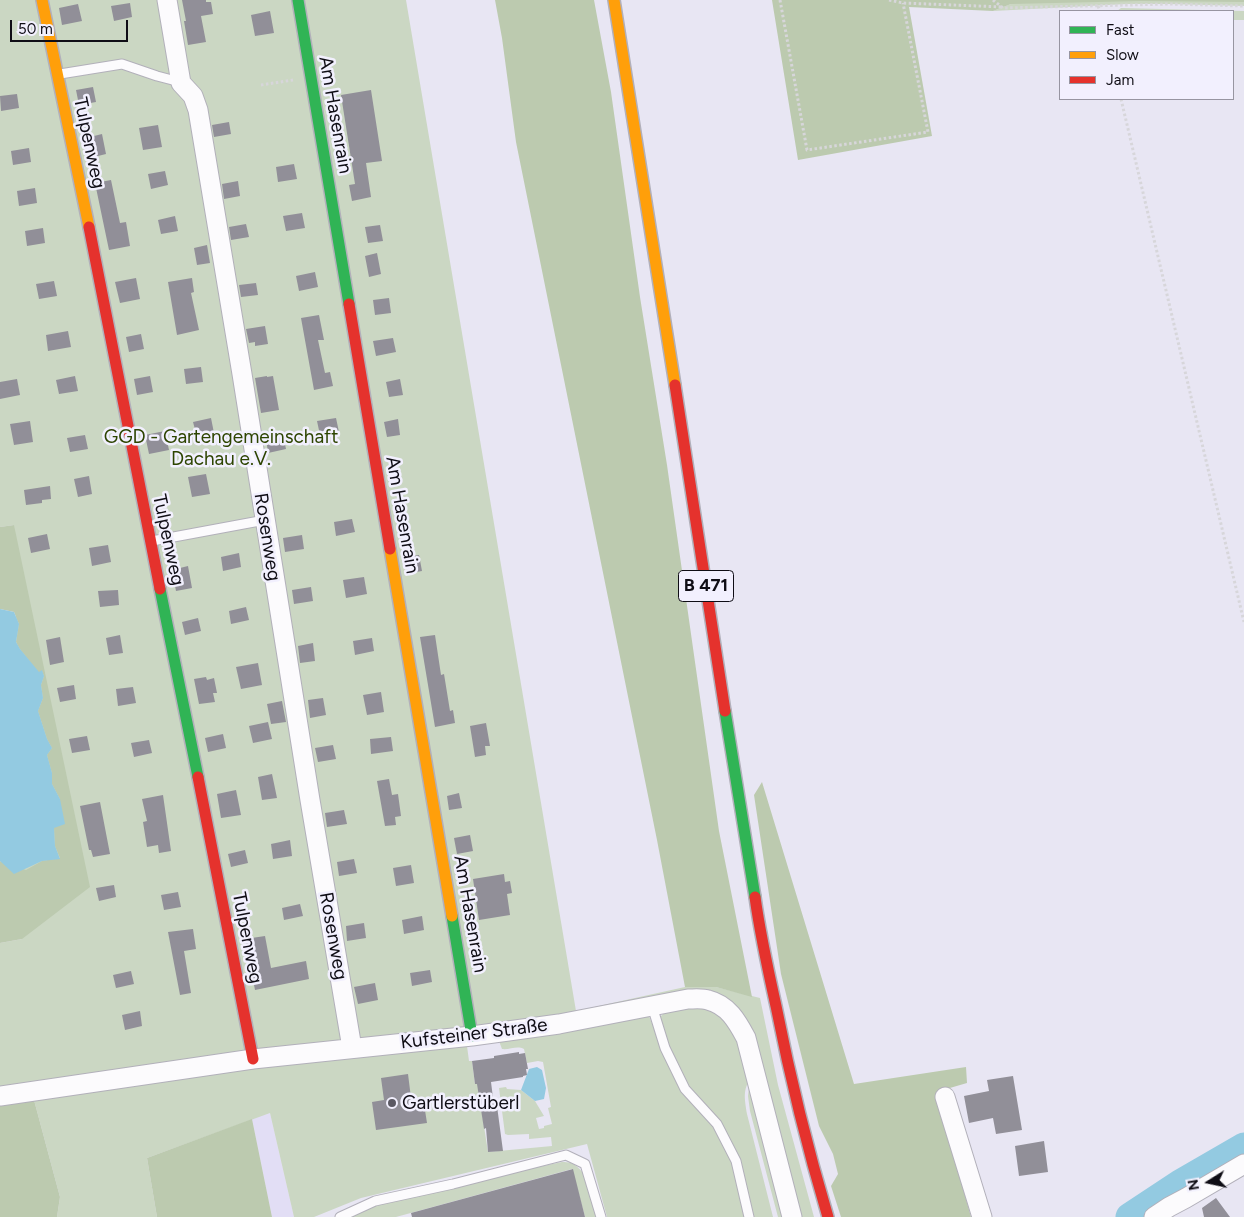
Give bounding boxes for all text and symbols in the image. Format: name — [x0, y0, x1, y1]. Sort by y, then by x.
scale bar — [12, 10, 130, 42]
legend — [1059, 10, 1234, 100]
text: 50 m — [18, 20, 53, 38]
text: Fast — [1106, 21, 1134, 39]
text: Slow — [1106, 46, 1139, 64]
street label: Am Hasenrain — [313, 55, 357, 175]
text: Jam — [1106, 71, 1134, 89]
street label: Tulpenweg — [68, 95, 110, 191]
park label: GGD - Gartengemeinschaft Dachau e.V. — [104, 426, 338, 470]
street label: Am Hasenrain — [380, 455, 424, 575]
street label: Rosenweg — [249, 491, 285, 583]
street label: Tulpenweg — [147, 492, 189, 588]
road number: B 471 — [678, 570, 734, 602]
street label: Am Hasenrain — [448, 854, 492, 974]
street label: Tulpenweg — [227, 890, 267, 986]
street label: Rosenweg — [314, 890, 352, 982]
street label: Kufsteiner Straße — [399, 1014, 549, 1054]
place label: Gartlerstüberl — [402, 1092, 519, 1114]
marker: Gartlerstüberl — [386, 1097, 398, 1109]
north arrow — [1184, 1157, 1234, 1207]
text: N — [1184, 1178, 1203, 1192]

